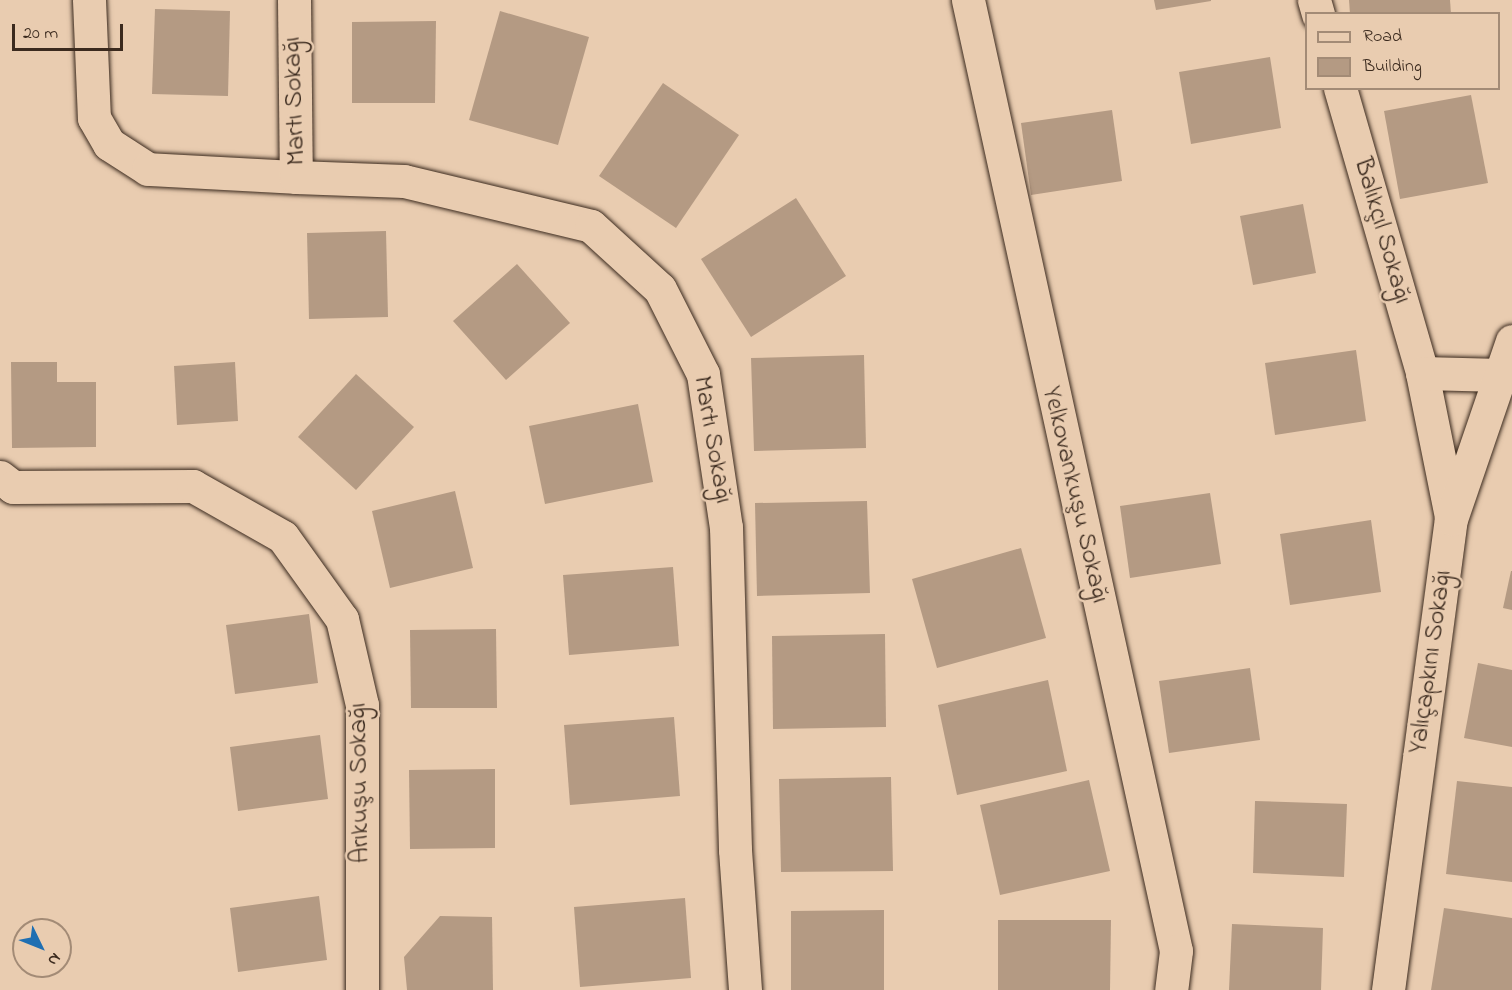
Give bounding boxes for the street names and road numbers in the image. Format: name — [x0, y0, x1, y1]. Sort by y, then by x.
street label: Martı Sokağı — [278, 36, 314, 166]
street label: Balıkçıl Sokağı — [1345, 154, 1417, 308]
street label: Martı Sokağı — [684, 374, 738, 506]
street label: Yelkovankuşu Sokağı — [1034, 383, 1114, 607]
street label: Yalıçapkını Sokağı — [1404, 568, 1460, 756]
street label: Arıkuşu Sokağı — [344, 702, 378, 864]

